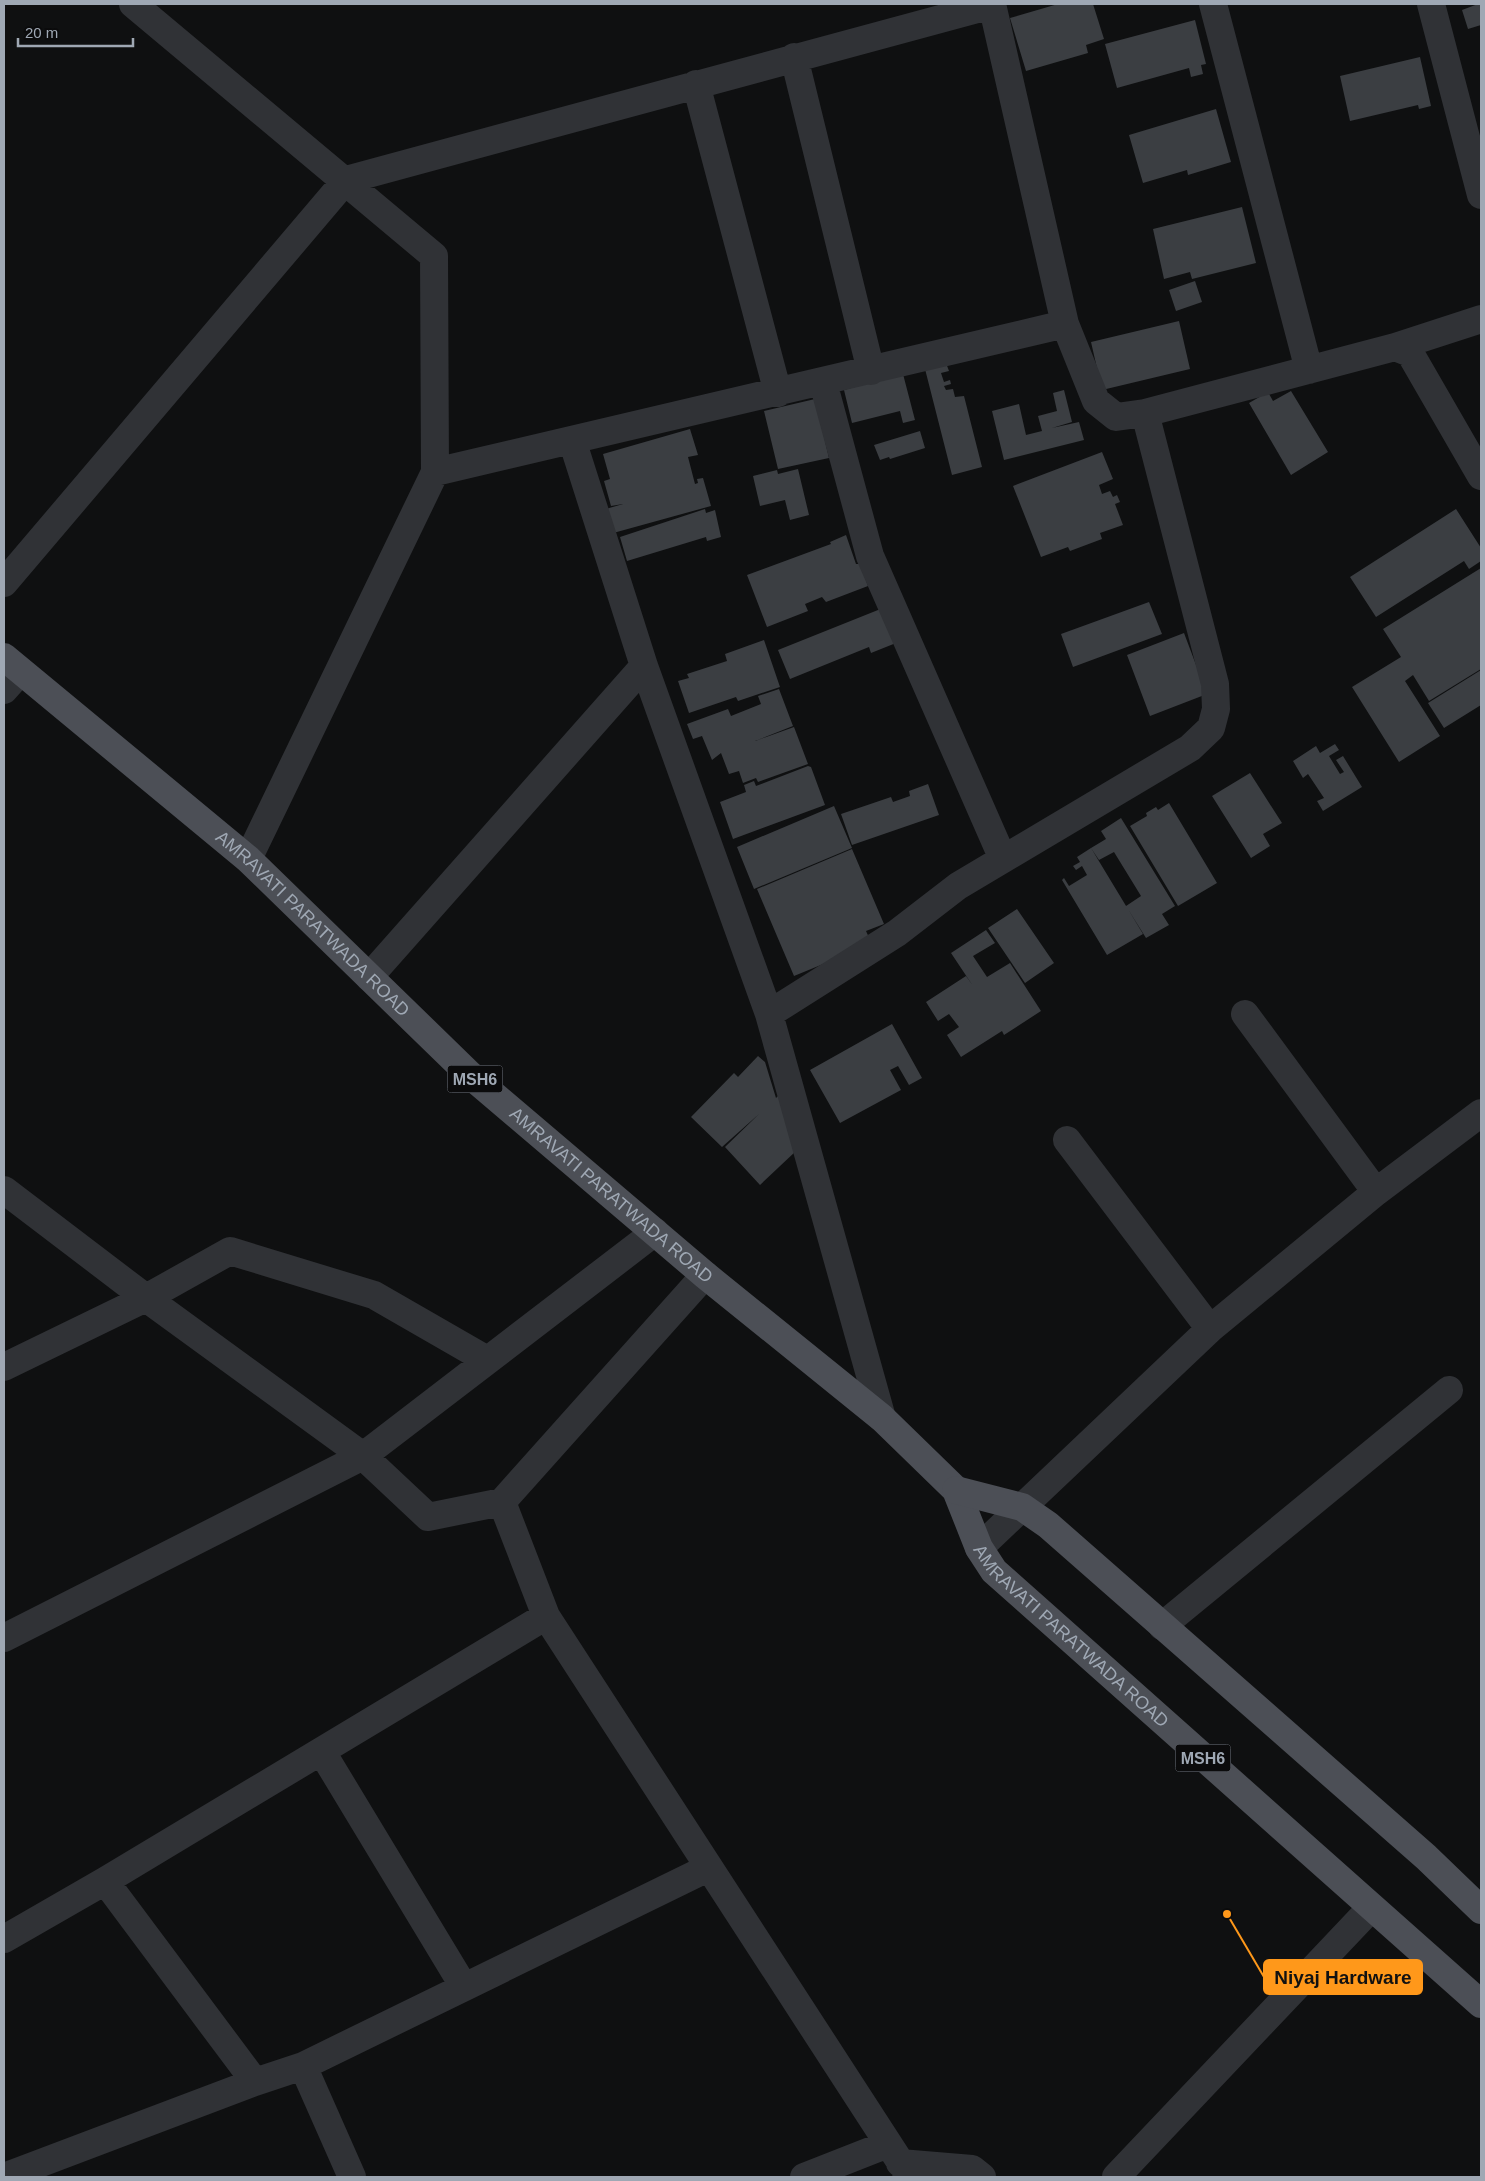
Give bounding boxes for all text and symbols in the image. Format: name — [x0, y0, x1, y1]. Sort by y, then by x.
scale bar — [18, 15, 132, 47]
text: 20 m — [25, 24, 58, 41]
street label: AMRAVATI PARATWADA ROAD — [212, 827, 413, 1020]
road number: MSH6 — [448, 1066, 502, 1092]
street label: AMRAVATI PARATWADA ROAD — [506, 1103, 717, 1287]
street label: AMRAVATI PARATWADA ROAD — [969, 1541, 1173, 1731]
road number: MSH6 — [1176, 1745, 1230, 1772]
callout: Niyaj Hardware — [1264, 1960, 1422, 1994]
text: Niyaj Hardware — [1274, 1967, 1412, 1988]

